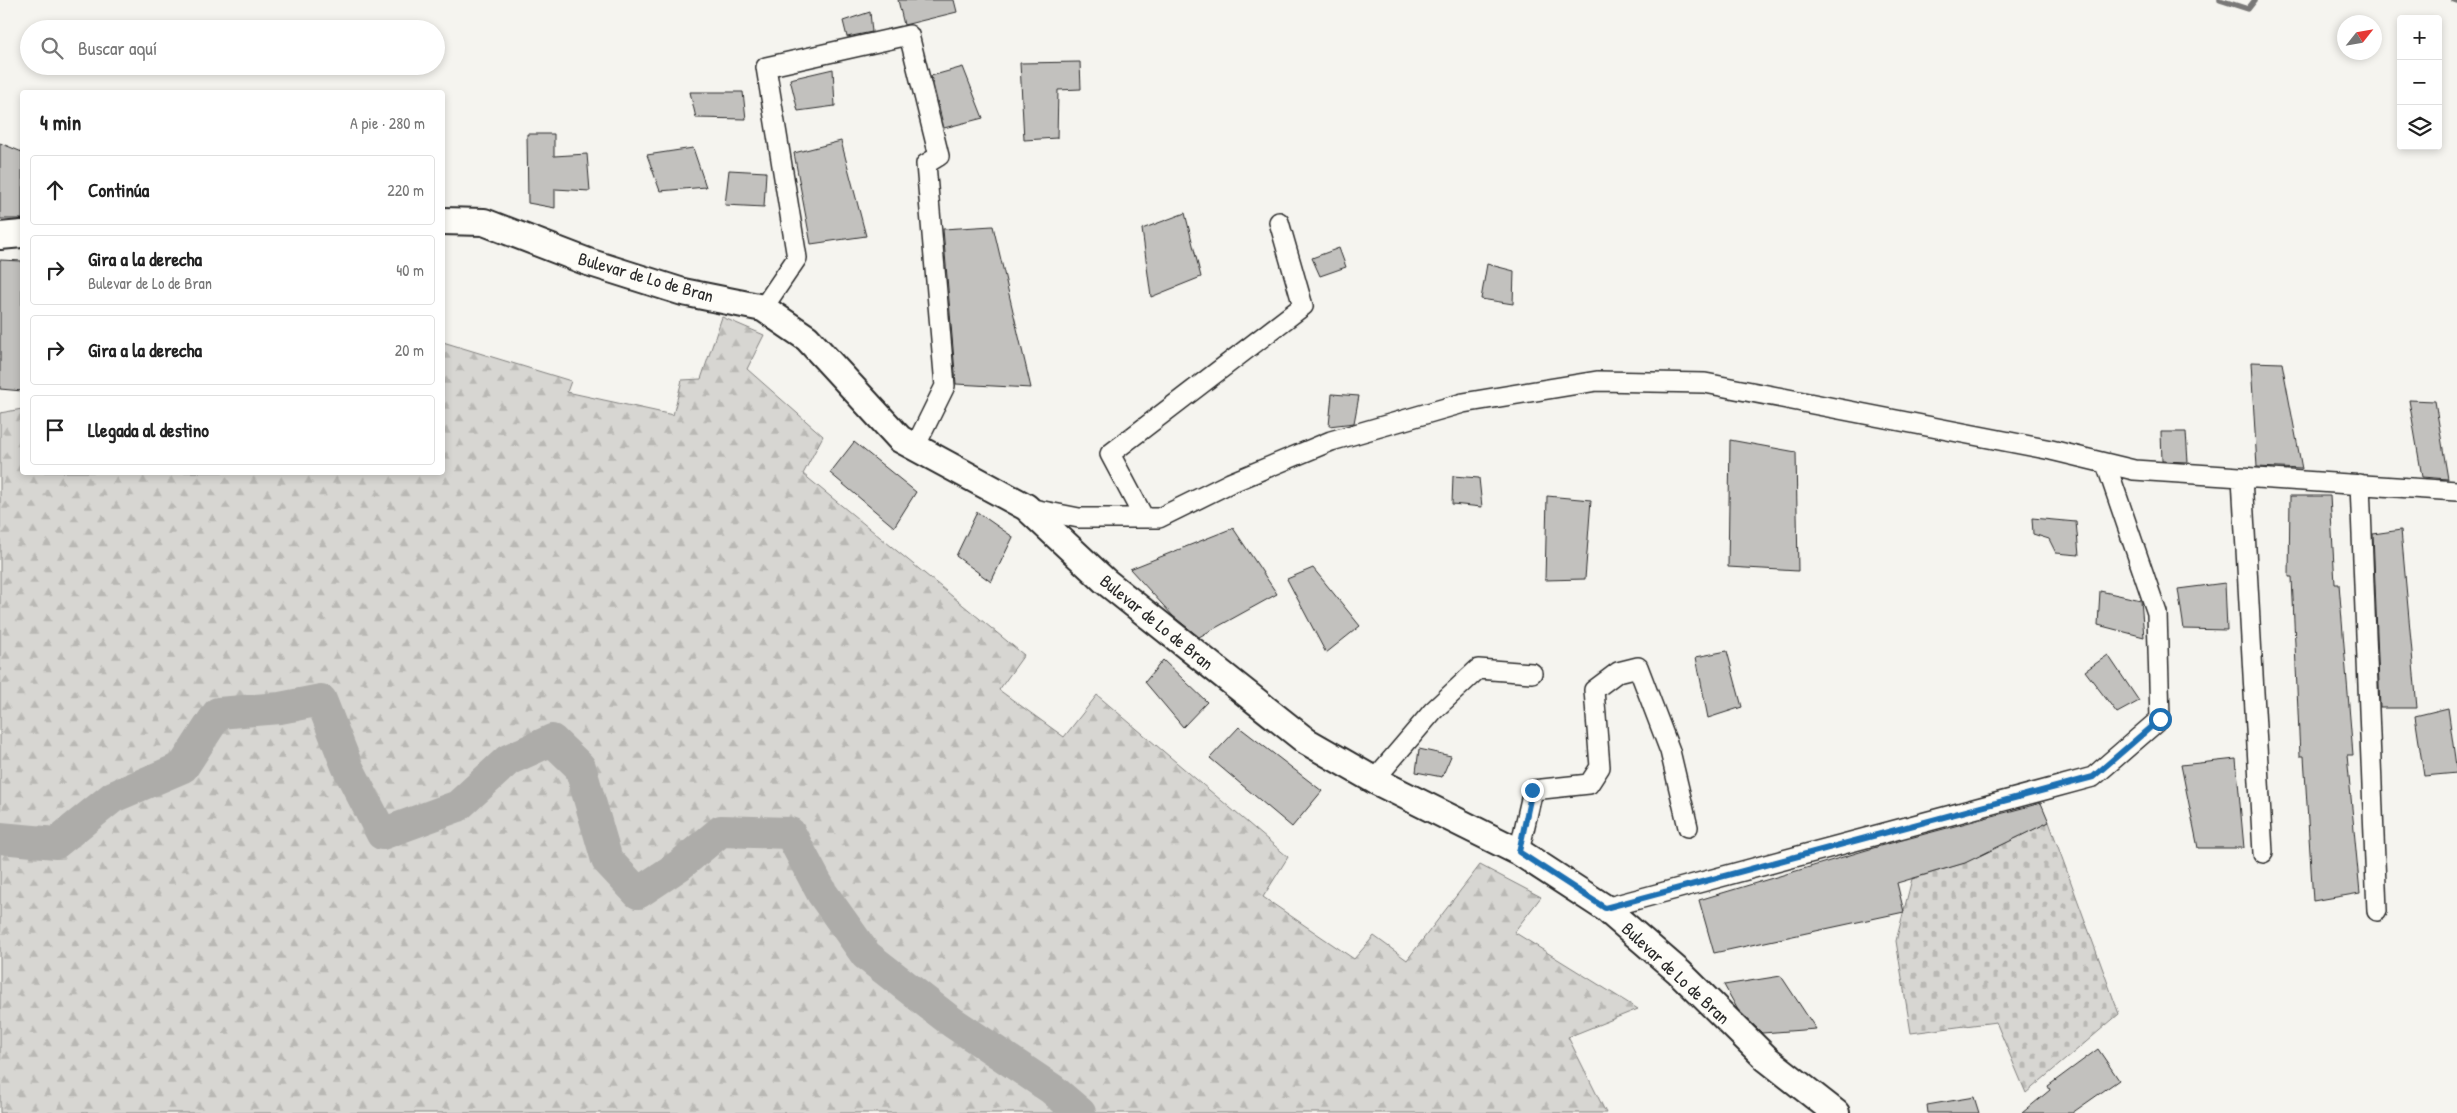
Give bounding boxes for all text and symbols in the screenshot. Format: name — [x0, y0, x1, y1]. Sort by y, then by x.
north arrow — [2337, 15, 2382, 60]
map controls — [2397, 15, 2442, 150]
button: + — [2397, 15, 2442, 60]
search box — [20, 20, 445, 75]
icon: search — [38, 34, 66, 62]
text: Buscar aquí — [78, 35, 157, 61]
button: − — [2397, 60, 2442, 105]
button: layers — [2397, 105, 2442, 150]
text: 4 min — [40, 108, 81, 137]
text: A pie · 280 m — [350, 112, 425, 134]
icon: ahead — [41, 176, 69, 204]
text: Continúa — [88, 177, 149, 203]
text: 220 m — [387, 179, 424, 201]
text: Gira a la derecha — [88, 246, 202, 272]
street label: Bulevar de Lo de Bran — [575, 246, 717, 308]
icon: right — [41, 256, 69, 284]
text: 40 m — [396, 259, 424, 281]
text: Bulevar de Lo de Bran — [88, 272, 212, 294]
icon: right — [41, 336, 69, 364]
text: Gira a la derecha — [88, 337, 202, 363]
text: 20 m — [395, 339, 424, 361]
icon: arrive — [41, 416, 69, 444]
text: Llegada al destino — [88, 417, 209, 443]
street label: Bulevar de Lo de Bran — [1095, 568, 1219, 676]
route start — [2149, 708, 2172, 731]
route end — [1521, 779, 1544, 802]
street label: Bulevar de Lo de Bran — [1616, 916, 1736, 1030]

